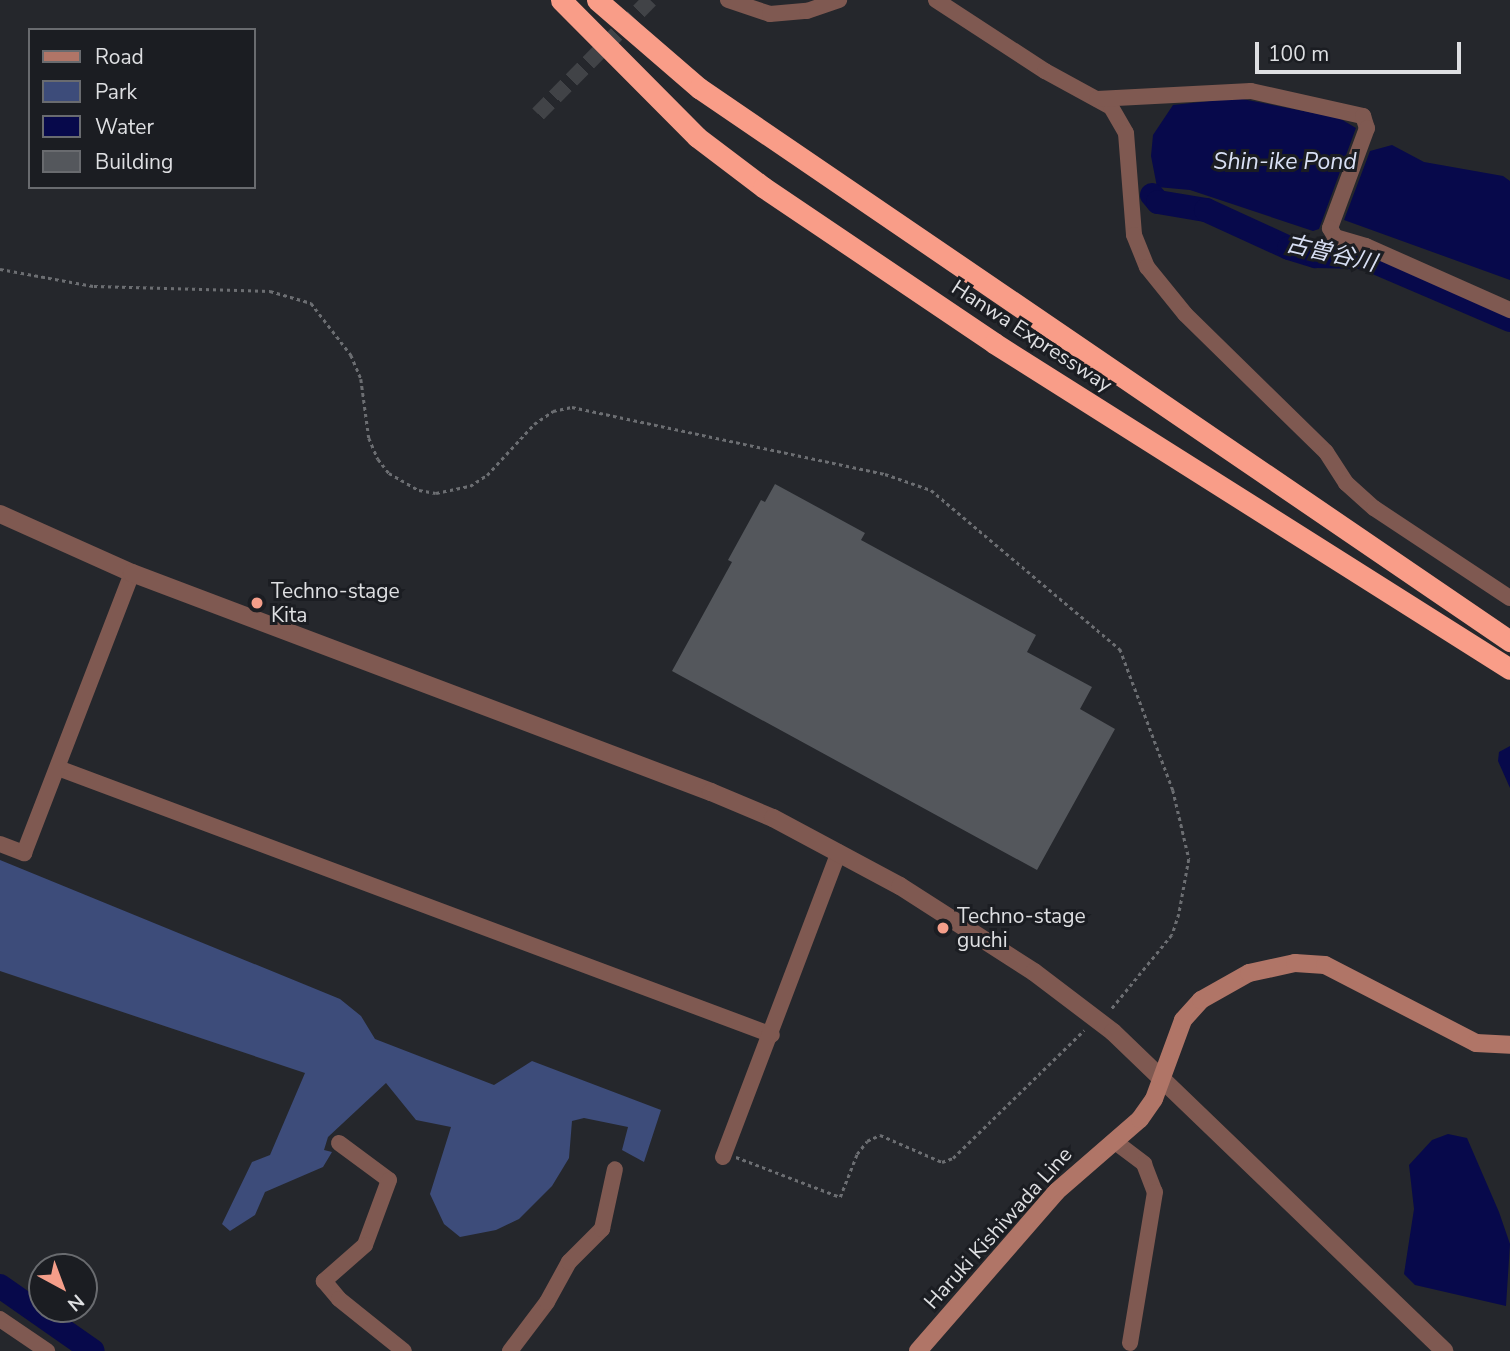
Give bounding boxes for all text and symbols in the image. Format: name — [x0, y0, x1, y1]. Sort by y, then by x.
legend — [28, 28, 256, 189]
scale bar — [1258, 28, 1464, 72]
text: 100 m — [1268, 40, 1329, 68]
text: Road — [95, 43, 144, 71]
text: Park — [95, 78, 137, 106]
text: Water — [95, 113, 154, 141]
text: Building — [95, 148, 173, 176]
water label: Shin-ike Pond — [1213, 148, 1357, 176]
water label: 古曽谷川 — [1283, 230, 1379, 278]
street label: Hanwa Expressway — [947, 275, 1117, 397]
place label: Techno-stage Kita — [271, 578, 400, 628]
marker: Techno-stage Kita — [249, 595, 265, 611]
place label: Techno-stage guchi — [957, 903, 1086, 953]
marker: Techno-stage guchi — [935, 920, 951, 936]
street label: Haruki Kishiwada Line — [919, 1142, 1077, 1314]
north arrow — [28, 1253, 98, 1323]
text: N — [62, 1288, 89, 1317]

